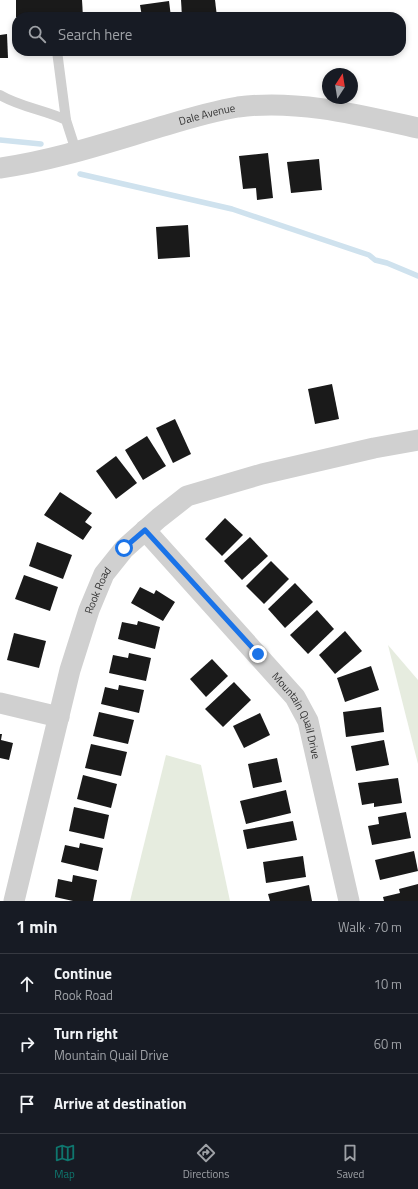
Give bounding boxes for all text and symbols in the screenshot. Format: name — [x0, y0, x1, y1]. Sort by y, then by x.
search box — [12, 12, 406, 56]
icon: search — [26, 23, 48, 45]
text: Search here — [58, 23, 132, 46]
north arrow — [322, 68, 358, 104]
street label: Dale Avenue — [177, 100, 237, 129]
route start — [115, 539, 133, 557]
street label: Rook Road — [80, 563, 115, 616]
route end — [249, 645, 267, 663]
street label: Mountain Quail Drive — [268, 669, 324, 761]
text: 1 min — [16, 914, 57, 940]
text: Walk · 70 m — [338, 917, 402, 937]
text: Continue — [54, 962, 112, 985]
icon: ahead — [16, 973, 38, 995]
text: 10 m — [374, 974, 402, 994]
text: Rook Road — [54, 985, 113, 1005]
text: Turn right — [54, 1022, 118, 1045]
icon: right — [16, 1033, 38, 1055]
text: 60 m — [374, 1034, 402, 1054]
text: Mountain Quail Drive — [54, 1045, 168, 1065]
text: Arrive at destination — [54, 1092, 187, 1115]
icon: arrive — [16, 1093, 38, 1115]
tab: Map — [54, 1142, 76, 1182]
tab: Directions — [183, 1142, 229, 1182]
tab: Saved — [336, 1142, 364, 1182]

